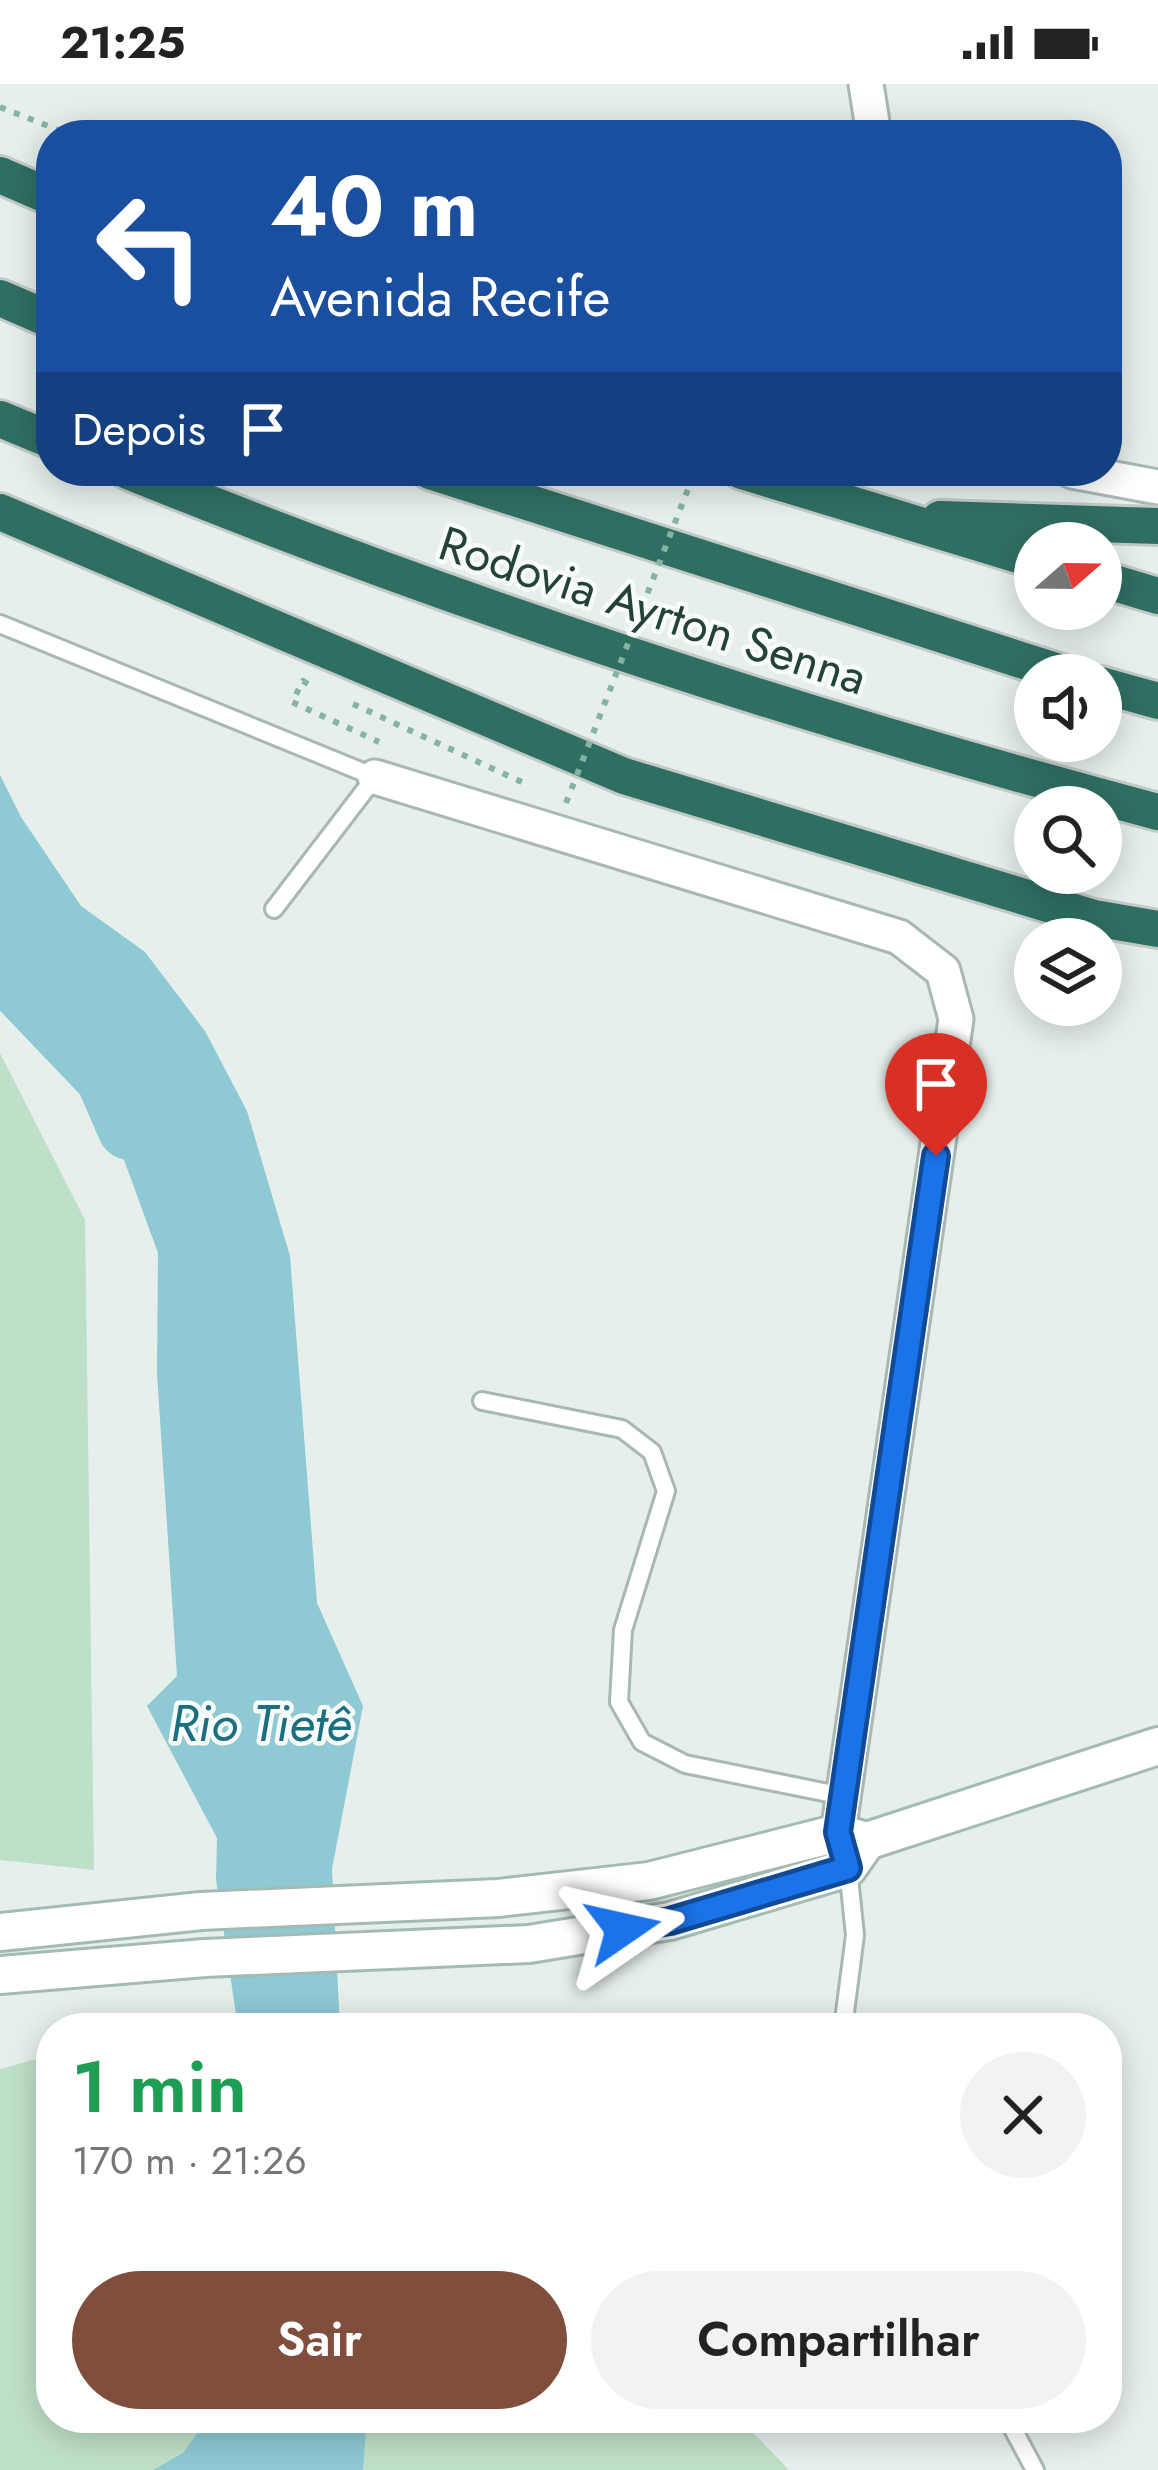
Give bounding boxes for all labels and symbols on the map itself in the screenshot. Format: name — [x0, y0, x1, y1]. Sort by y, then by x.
street label: Rodovia Ayrton Senna — [430, 509, 875, 712]
north arrow — [1014, 522, 1122, 630]
pin — [885, 1033, 987, 1156]
water label: Rio Tietê — [170, 1686, 352, 1760]
position arrow — [560, 1866, 686, 1992]

